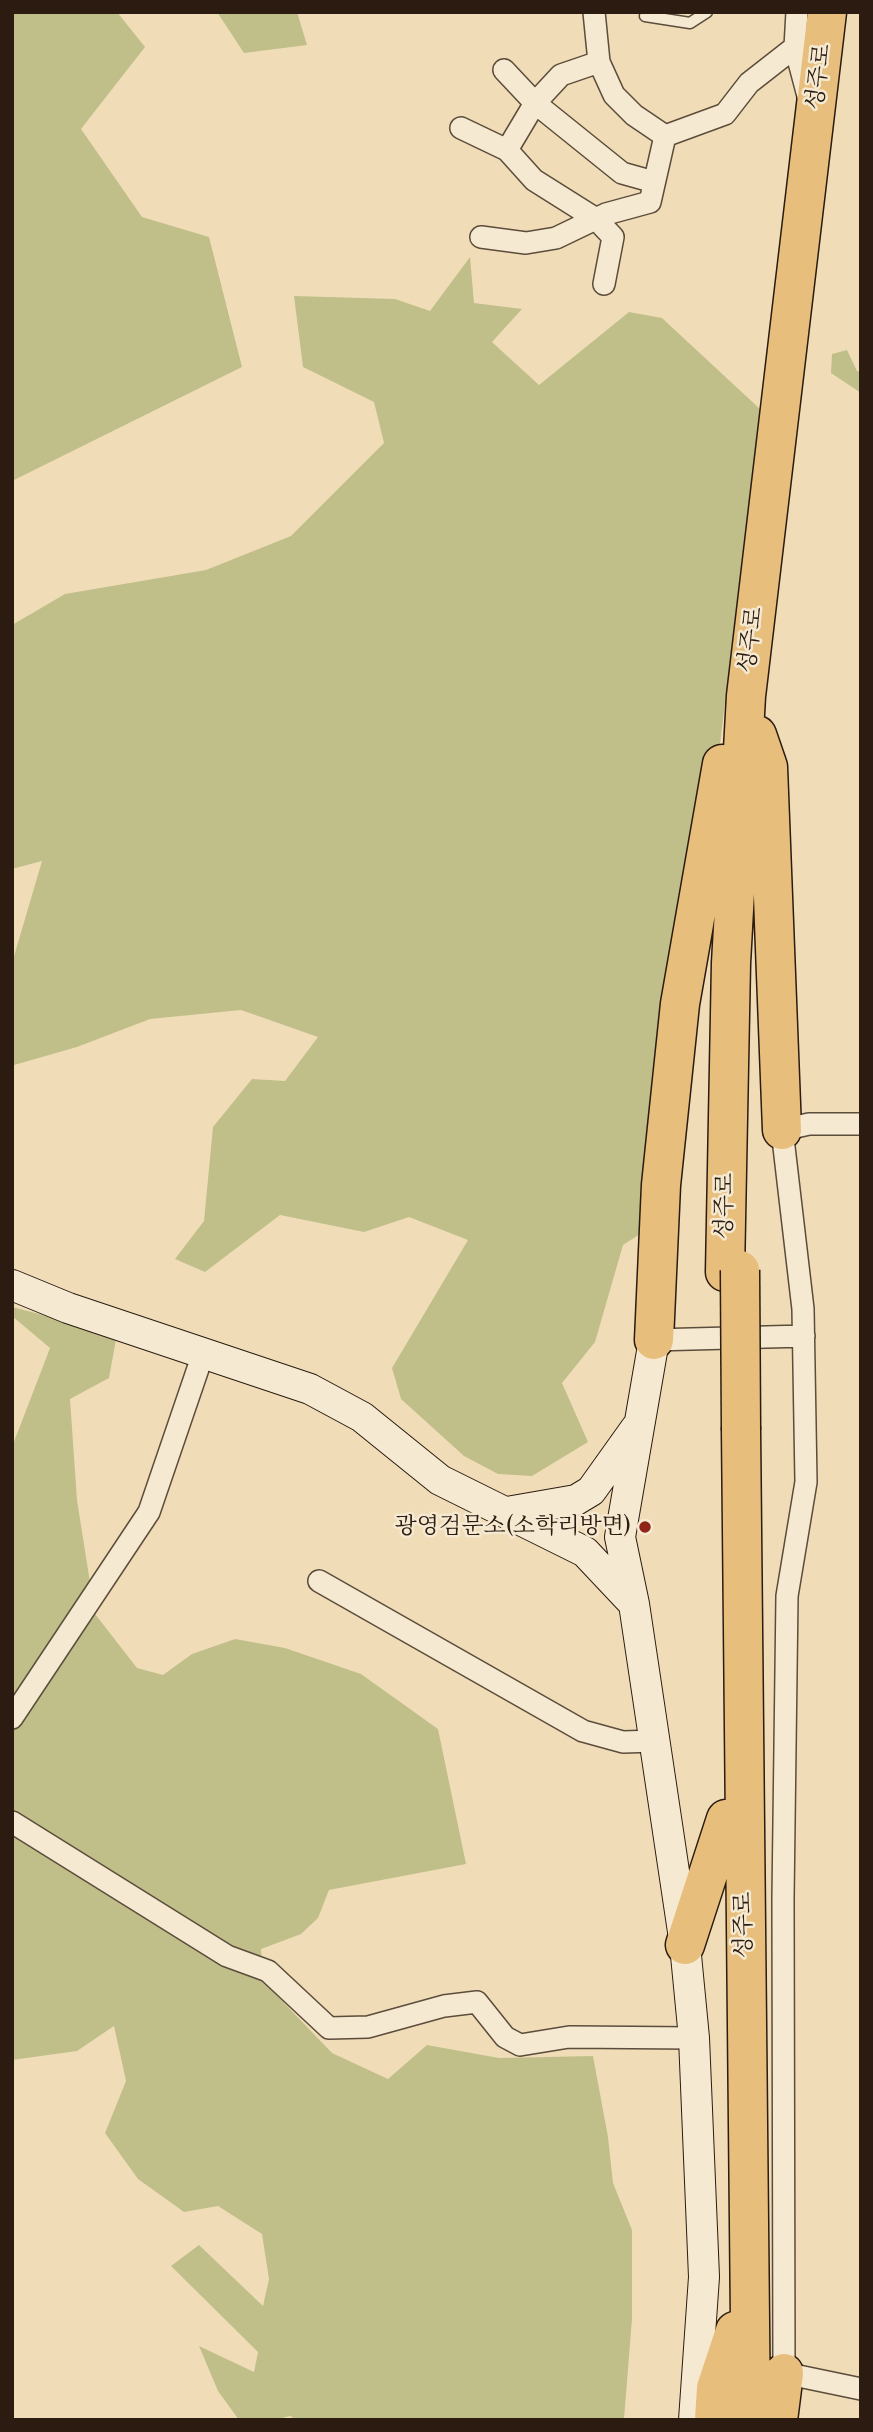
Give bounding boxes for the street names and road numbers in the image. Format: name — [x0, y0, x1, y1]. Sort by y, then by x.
street label: 성주로 — [802, 42, 838, 112]
street label: 성주로 — [734, 605, 770, 675]
street label: 성주로 — [712, 1172, 740, 1240]
street label: 성주로 — [731, 1891, 759, 1959]

